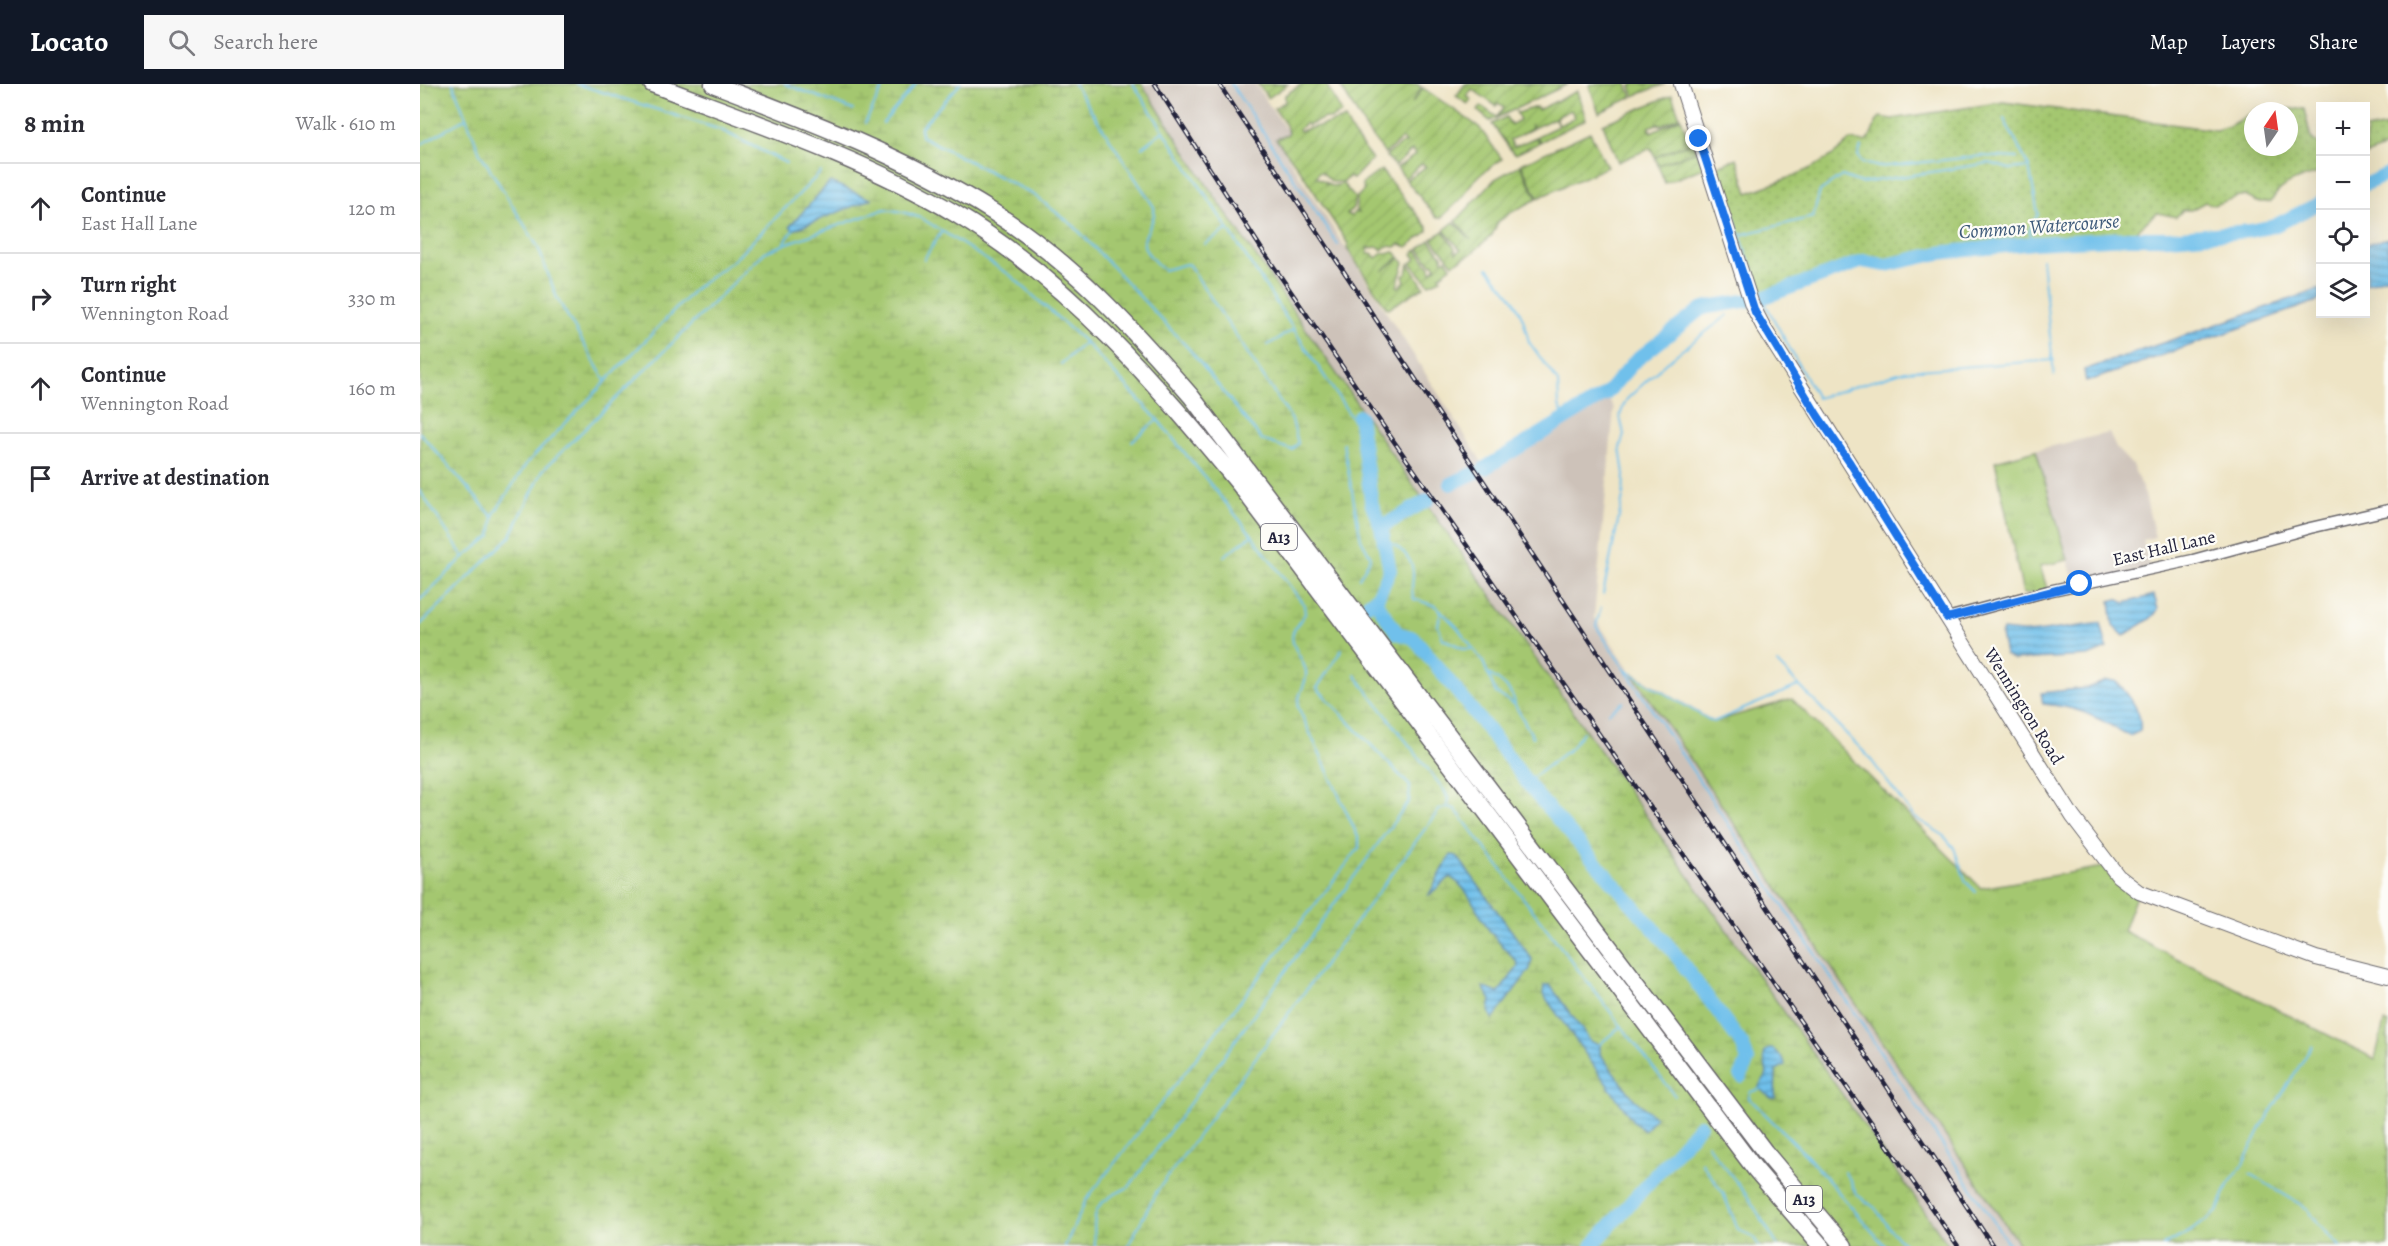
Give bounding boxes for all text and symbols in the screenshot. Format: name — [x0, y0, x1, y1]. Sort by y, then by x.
search box — [144, 15, 564, 69]
text: Locato — [30, 23, 108, 61]
icon: search — [165, 26, 198, 59]
text: Search here — [213, 27, 318, 57]
text: Map — [2149, 28, 2188, 56]
text: Layers — [2221, 28, 2276, 56]
text: Share — [2309, 28, 2358, 56]
north arrow — [2244, 102, 2298, 156]
map controls — [2316, 102, 2370, 318]
button: + — [2316, 102, 2370, 156]
text: 8 min — [24, 106, 85, 141]
text: Walk · 610 m — [296, 110, 396, 137]
route end — [1685, 125, 1711, 151]
button: − — [2316, 156, 2370, 210]
text: Continue — [81, 180, 166, 210]
icon: ahead — [24, 192, 57, 225]
text: 120 m — [348, 195, 396, 222]
water label: Common Watercourse — [1958, 207, 2120, 246]
text: East Hall Lane — [81, 210, 197, 237]
button: locate — [2316, 210, 2370, 264]
button: layers — [2316, 264, 2370, 318]
text: Turn right — [81, 270, 177, 300]
icon: right — [24, 282, 57, 315]
text: 330 m — [348, 285, 396, 312]
text: Wennington Road — [81, 300, 229, 327]
text: Continue — [81, 360, 166, 390]
icon: ahead — [24, 372, 57, 405]
text: 160 m — [349, 375, 396, 402]
text: Wennington Road — [81, 390, 229, 417]
icon: arrive — [24, 462, 57, 495]
text: Arrive at destination — [81, 463, 270, 493]
road number: A13 — [1261, 524, 1297, 550]
street label: East Hall Lane — [2110, 525, 2218, 571]
route start — [2066, 570, 2092, 596]
street label: Wennington Road — [1978, 642, 2070, 769]
road number: A13 — [1786, 1186, 1822, 1212]

